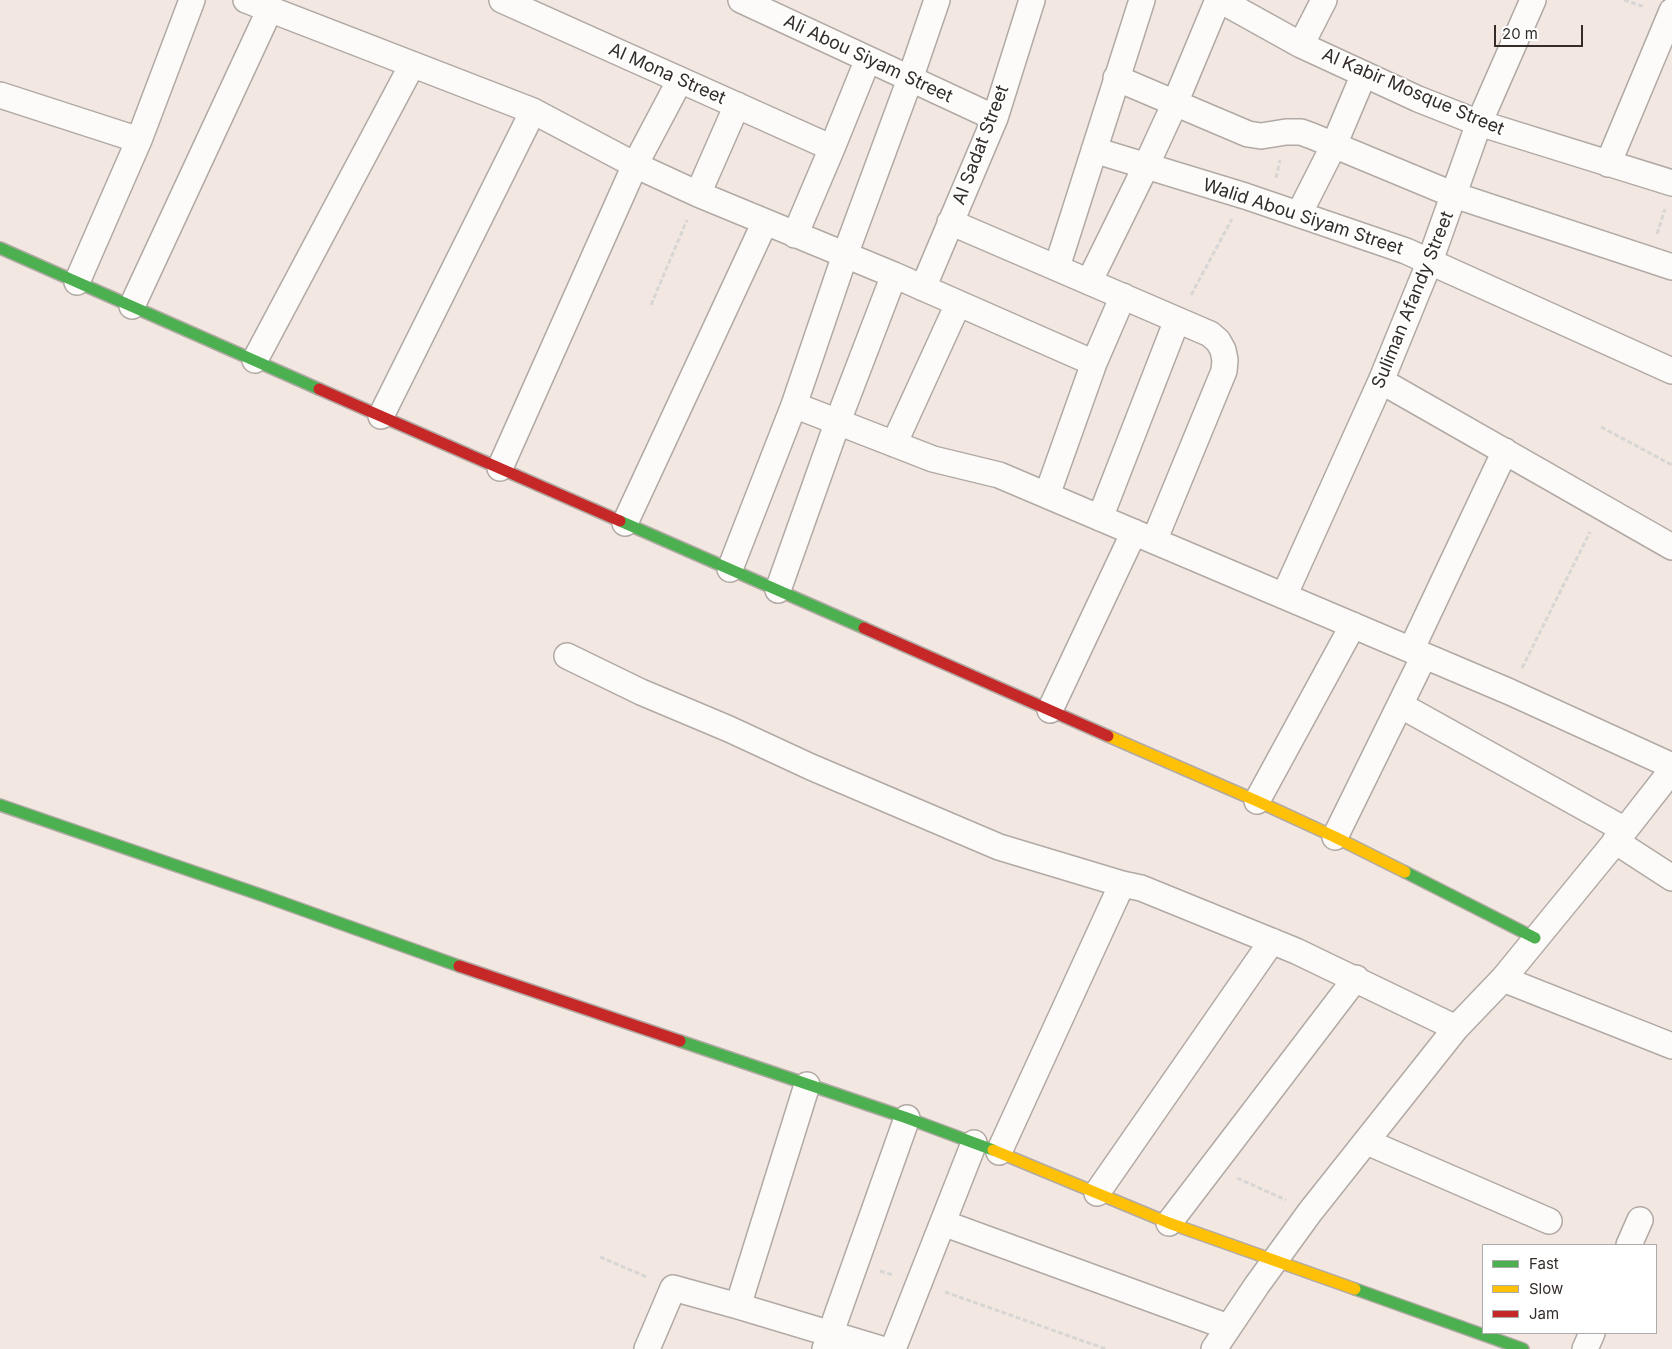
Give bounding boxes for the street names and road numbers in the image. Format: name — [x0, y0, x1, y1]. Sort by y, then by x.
street label: Ali Abou Siyam Street — [780, 10, 956, 108]
street label: Al Mona Street — [605, 39, 729, 109]
street label: Al Kabir Mosque Street — [1319, 44, 1507, 140]
street label: Al Sadat Street — [948, 82, 1014, 208]
street label: Walid Abou Siyam Street — [1200, 174, 1406, 260]
street label: Suliman Afandy Street — [1368, 208, 1458, 392]

